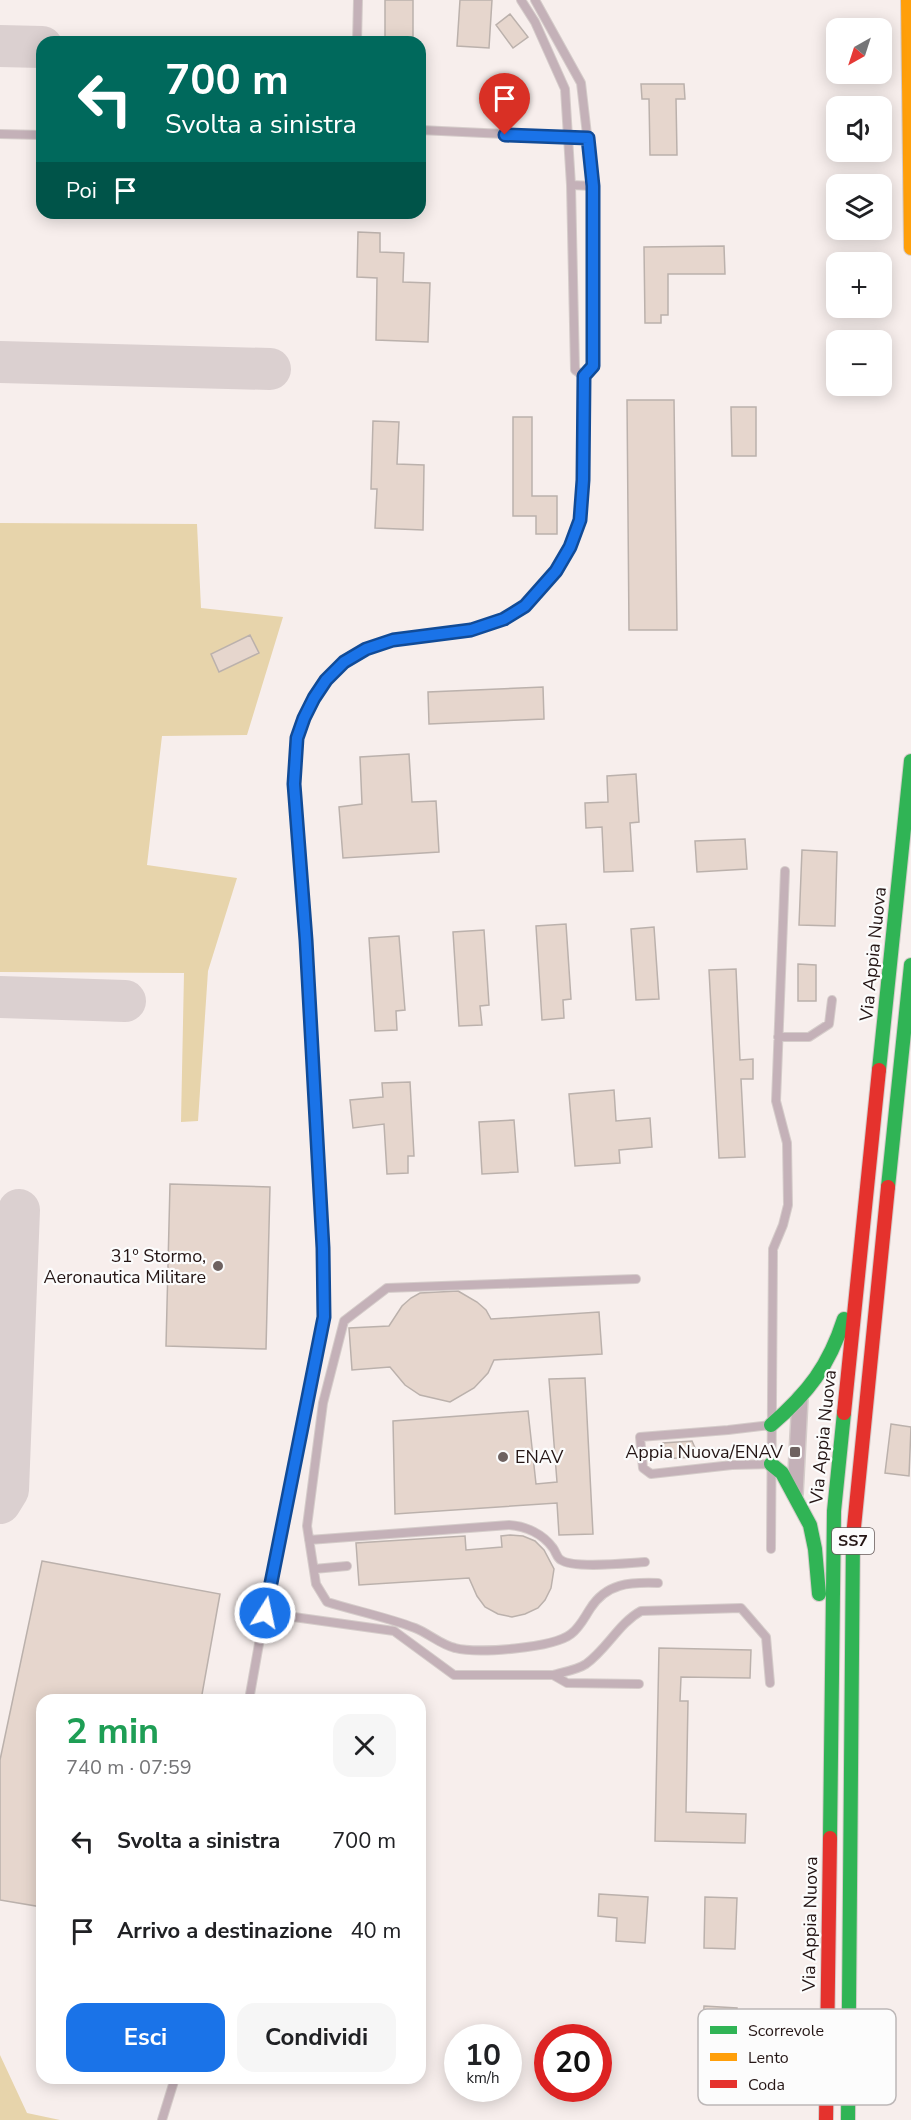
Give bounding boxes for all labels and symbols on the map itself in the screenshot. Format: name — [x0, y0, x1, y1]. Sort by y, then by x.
north arrow — [826, 18, 892, 84]
pin — [479, 73, 530, 135]
street label: Via Appia Nuova — [854, 886, 892, 1023]
place label: 31º Stormo, Aeronautica Militare — [43, 1244, 206, 1289]
marker: 31º Stormo, Aeronautica Militare — [211, 1259, 225, 1273]
street label: Via Appia Nuova — [804, 1369, 842, 1506]
place label: Appia Nuova/ENAV — [625, 1440, 784, 1464]
place label: ENAV — [515, 1445, 564, 1469]
marker: Appia Nuova/ENAV — [788, 1445, 802, 1459]
marker: ENAV — [496, 1450, 510, 1464]
road number: SS7 — [832, 1528, 874, 1554]
position arrow — [233, 1581, 297, 1645]
street label: Via Appia Nuova — [797, 1856, 823, 1993]
legend — [698, 2009, 896, 2105]
text: Scorrevole — [748, 2020, 824, 2042]
speed limit sign: 20 — [534, 2024, 612, 2102]
text: Lento — [748, 2047, 789, 2069]
text: Coda — [748, 2074, 785, 2096]

